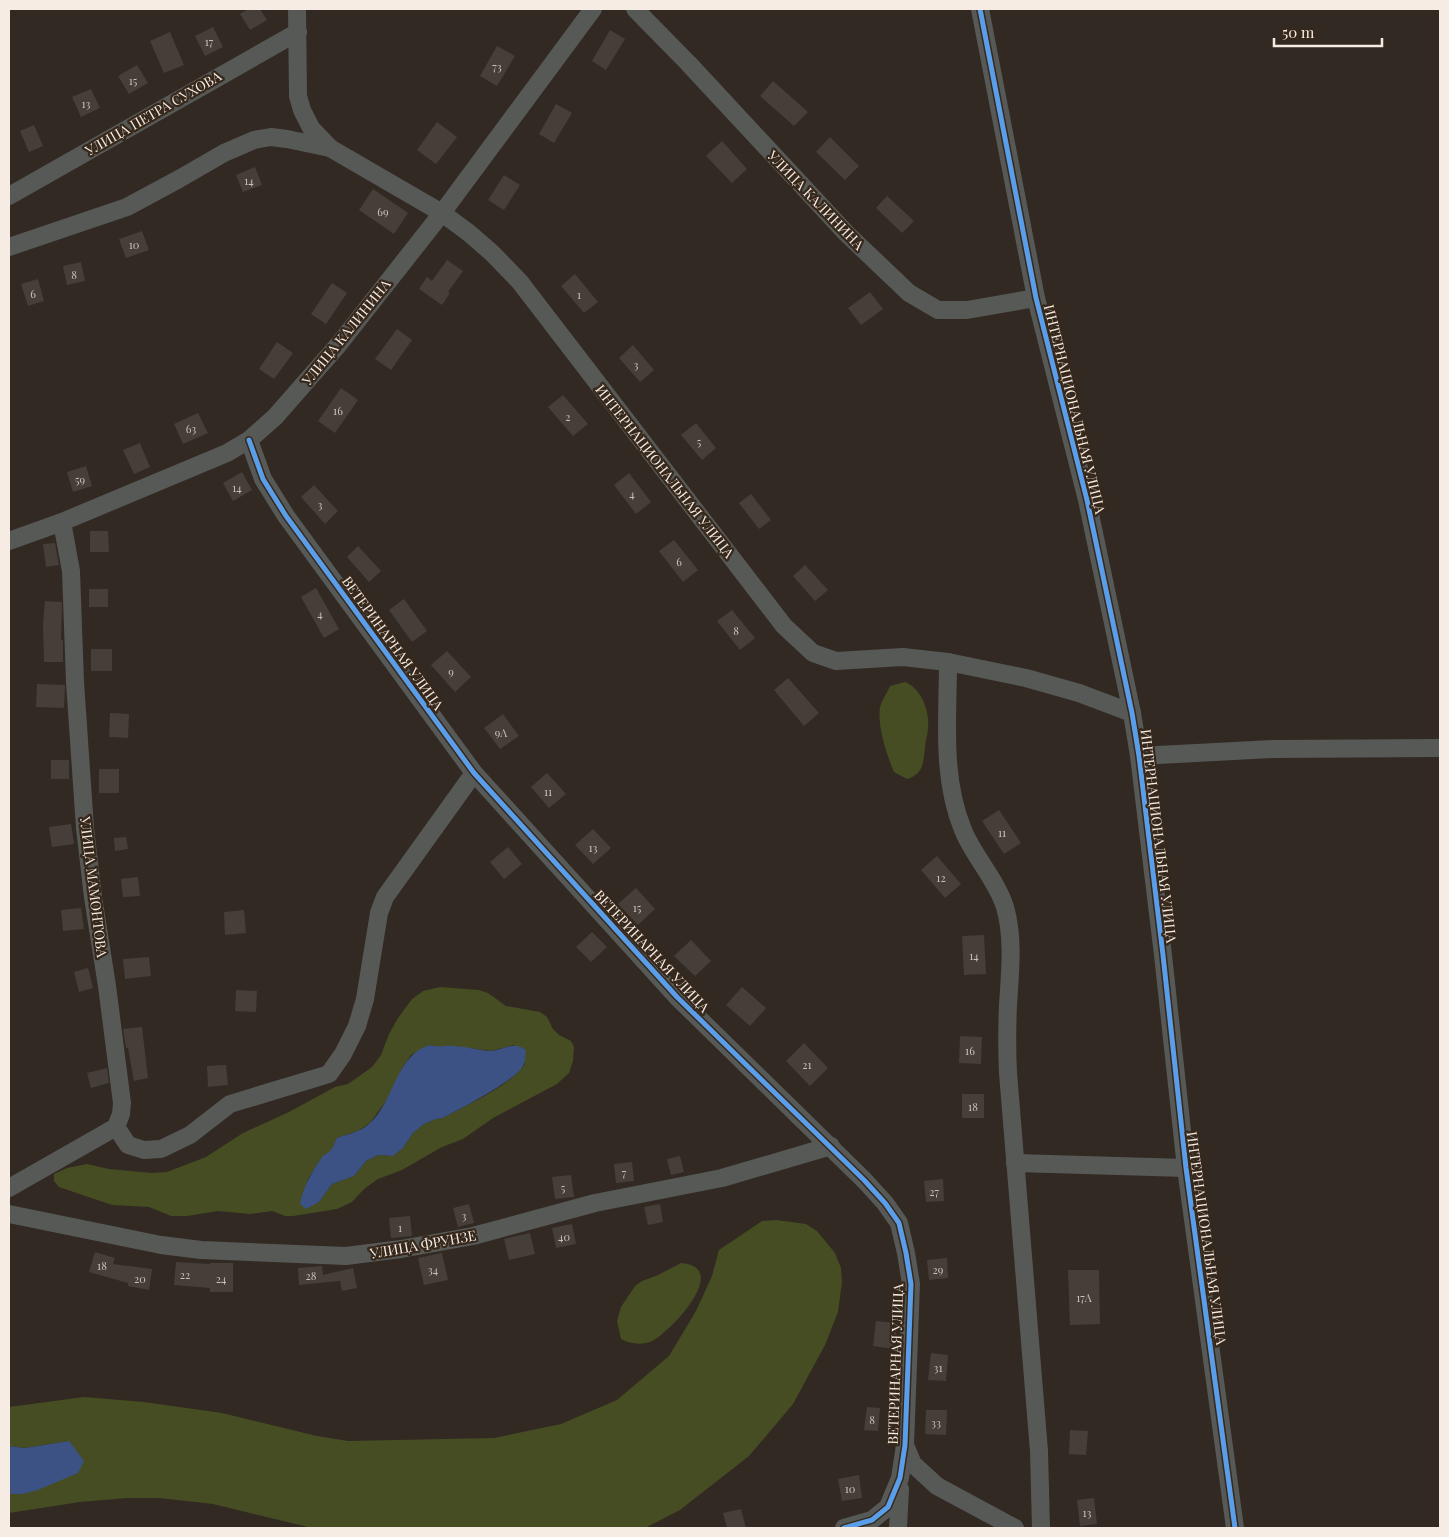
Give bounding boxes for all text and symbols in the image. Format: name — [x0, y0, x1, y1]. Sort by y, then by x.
scale bar — [1274, 15, 1382, 47]
text: 50 m — [1282, 22, 1315, 42]
house number: 17 — [205, 34, 214, 49]
house number: 73 — [492, 59, 502, 74]
street label: УЛИЦА ПЕТРА СУХОВА — [81, 66, 225, 160]
house number: 15 — [129, 73, 138, 88]
house number: 13 — [82, 96, 90, 111]
street label: УЛИЦА КАЛИНИНА — [763, 145, 869, 254]
house number: 14 — [244, 173, 254, 188]
house number: 69 — [377, 204, 389, 219]
house number: 10 — [129, 237, 140, 252]
house number: 8 — [71, 267, 77, 282]
street label: УЛИЦА КАЛИНИНА — [297, 275, 395, 390]
house number: 6 — [30, 286, 36, 301]
house number: 1 — [577, 287, 581, 302]
street label: ИНТЕРНАЦИОНАЛЬНАЯ УЛИЦА — [1040, 302, 1110, 516]
house number: 3 — [634, 357, 639, 372]
street label: ИНТЕРНАЦИОНАЛЬНАЯ УЛИЦА — [591, 380, 739, 562]
house number: 16 — [333, 403, 343, 418]
house number: 2 — [565, 409, 571, 424]
house number: 63 — [186, 421, 196, 436]
house number: 5 — [697, 434, 702, 449]
house number: 59 — [75, 472, 85, 487]
house number: 14 — [232, 480, 242, 495]
house number: 4 — [629, 486, 635, 501]
house number: 3 — [318, 497, 323, 512]
house number: 6 — [676, 554, 682, 569]
street label: ВЕТЕРИНАРНАЯ УЛИЦА — [338, 572, 448, 714]
house number: 4 — [317, 606, 323, 621]
house number: 8 — [733, 623, 739, 638]
house number: 9 — [448, 664, 454, 679]
house number: 9А — [495, 725, 507, 740]
street label: ИНТЕРНАЦИОНАЛЬНАЯ УЛИЦА — [1136, 728, 1182, 944]
house number: 11 — [544, 784, 552, 799]
street label: УЛИЦА МАМОНТОВА — [76, 814, 112, 959]
house number: 11 — [998, 825, 1006, 840]
house number: 13 — [589, 840, 597, 855]
house number: 12 — [936, 870, 946, 885]
street label: ВЕТЕРИНАРНАЯ УЛИЦА — [590, 886, 714, 1017]
house number: 15 — [633, 900, 642, 915]
house number: 14 — [969, 948, 979, 963]
house number: 16 — [965, 1043, 975, 1058]
house number: 21 — [802, 1057, 812, 1072]
house number: 18 — [968, 1099, 978, 1114]
street label: ИНТЕРНАЦИОНАЛЬНАЯ УЛИЦА — [1183, 1130, 1231, 1346]
house number: 7 — [622, 1165, 627, 1180]
house number: 5 — [561, 1180, 566, 1195]
house number: 27 — [929, 1184, 939, 1199]
house number: 3 — [462, 1208, 467, 1223]
house number: 1 — [398, 1220, 402, 1235]
street label: УЛИЦА ФРУНЗЕ — [367, 1225, 478, 1263]
house number: 40 — [558, 1229, 570, 1244]
house number: 18 — [97, 1258, 107, 1273]
house number: 34 — [428, 1262, 439, 1277]
house number: 29 — [933, 1262, 944, 1277]
house number: 22 — [180, 1267, 190, 1282]
house number: 28 — [306, 1268, 317, 1283]
house number: 20 — [134, 1271, 146, 1286]
house number: 24 — [216, 1271, 227, 1286]
street label: ВЕТЕРИНАРНАЯ УЛИЦА — [883, 1283, 907, 1445]
house number: 17А — [1076, 1290, 1092, 1305]
house number: 31 — [933, 1360, 943, 1375]
house number: 8 — [869, 1412, 875, 1427]
house number: 33 — [931, 1415, 941, 1430]
house number: 10 — [845, 1481, 856, 1496]
house number: 13 — [1083, 1505, 1091, 1520]

